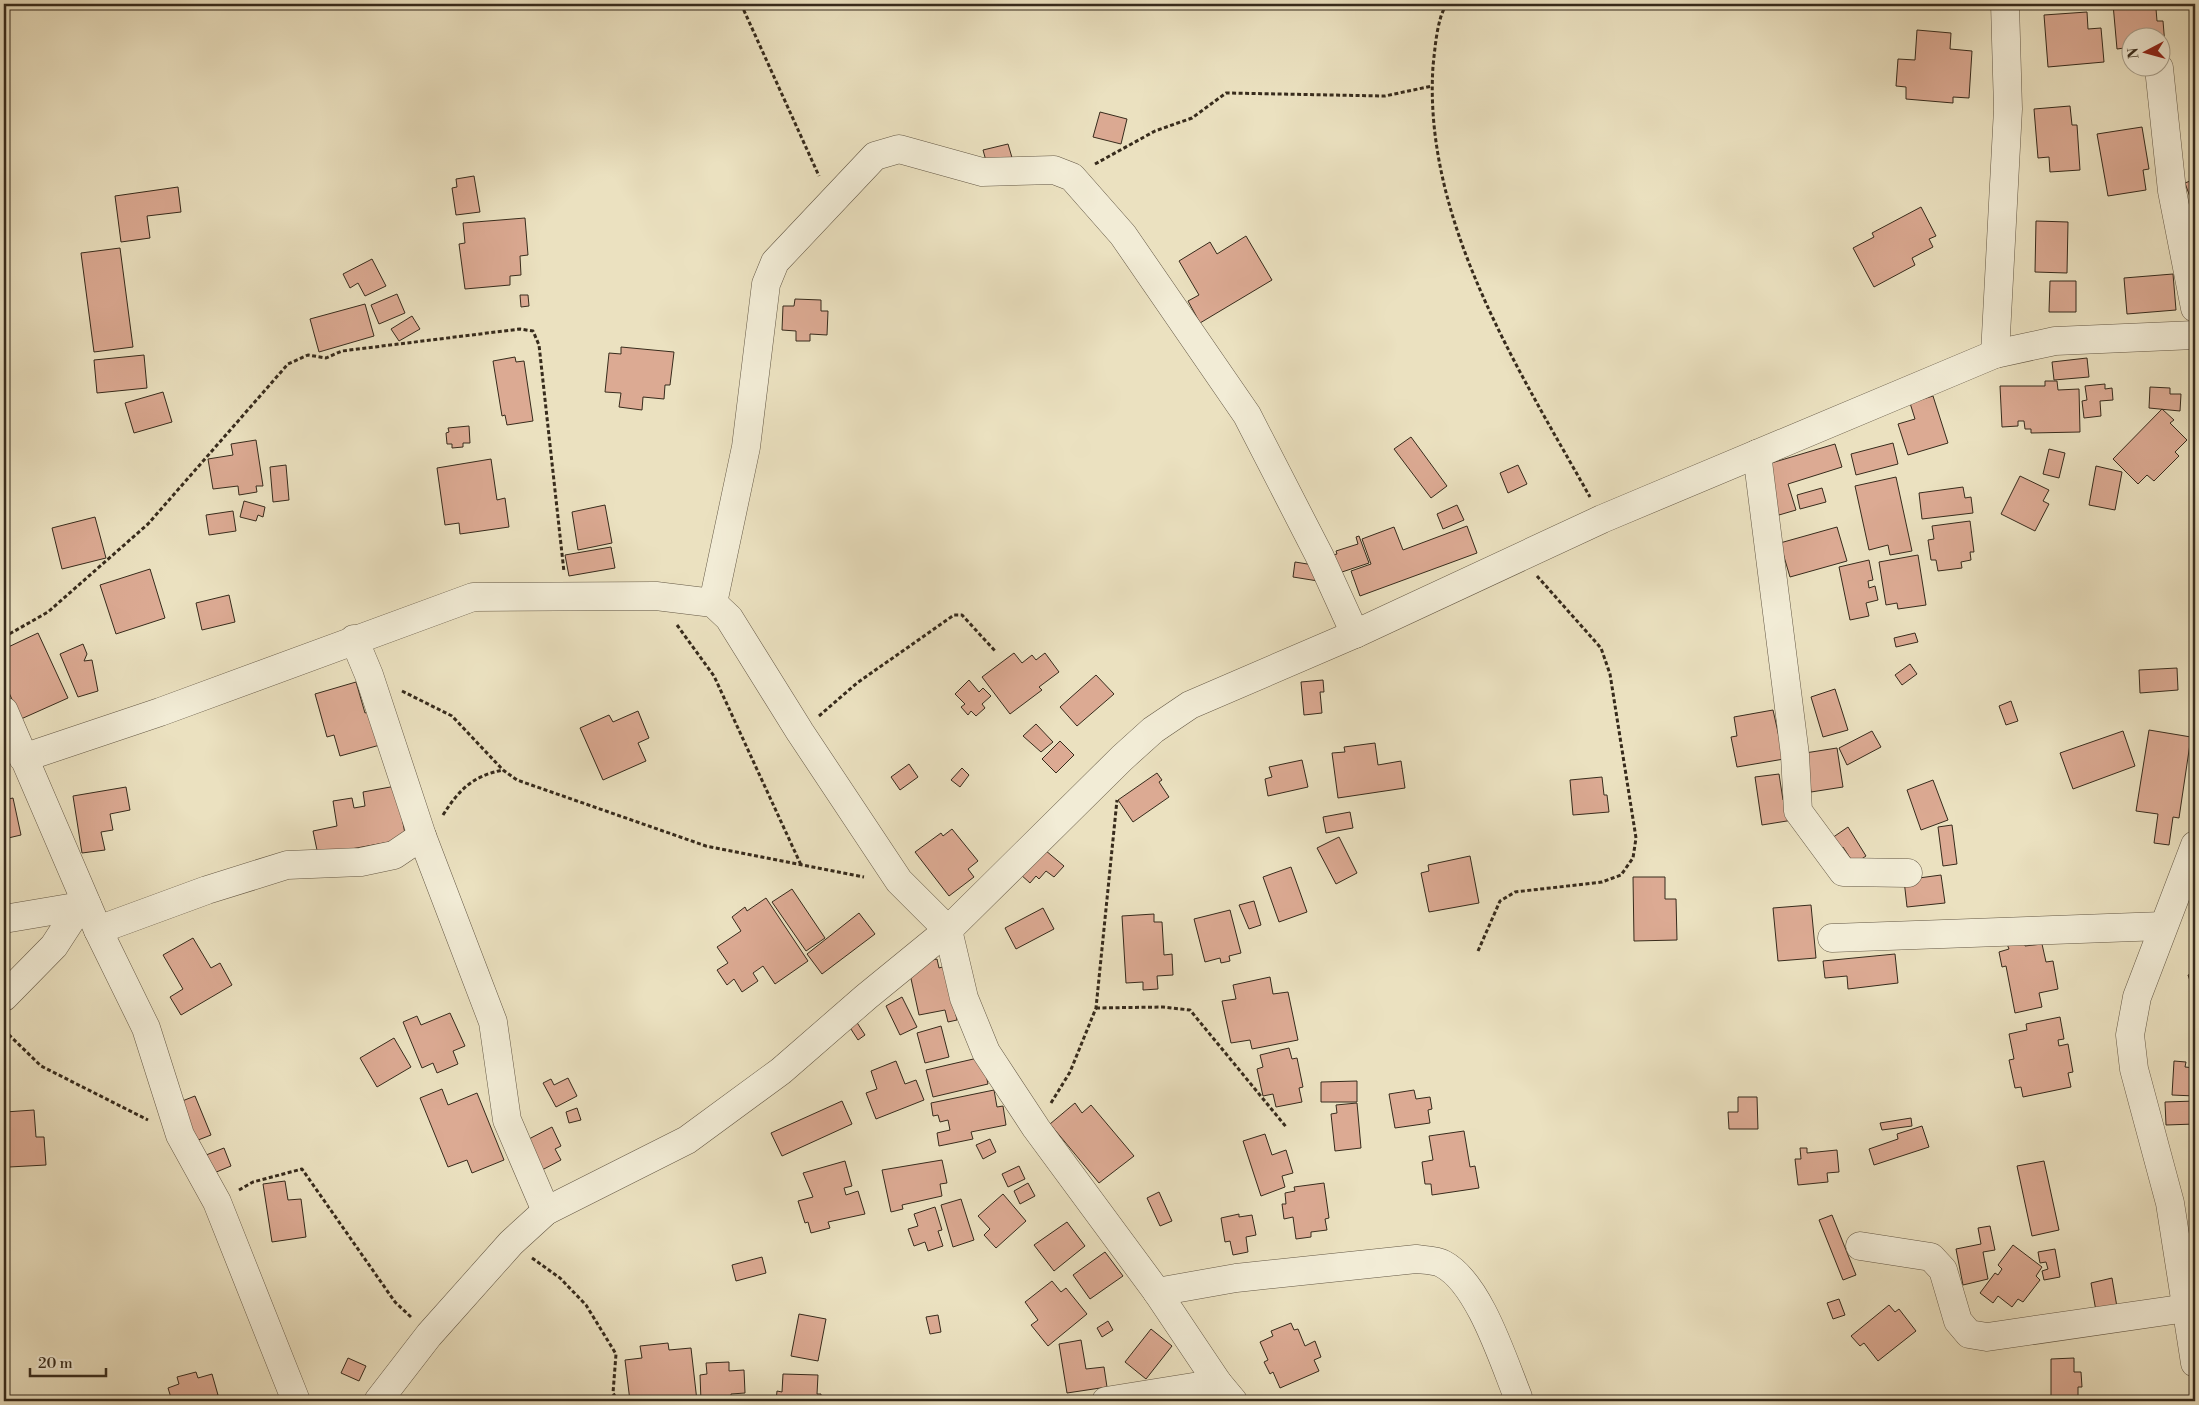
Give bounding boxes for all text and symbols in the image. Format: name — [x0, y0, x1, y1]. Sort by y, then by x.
north arrow — [2122, 28, 2172, 78]
text: N — [2125, 47, 2144, 60]
scale bar — [30, 1345, 106, 1377]
text: 20 m — [38, 1354, 73, 1373]

